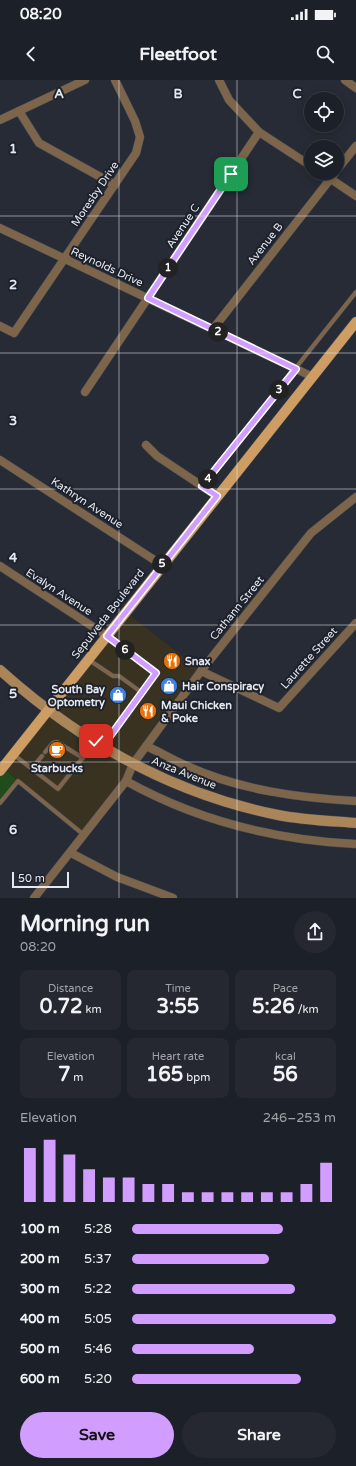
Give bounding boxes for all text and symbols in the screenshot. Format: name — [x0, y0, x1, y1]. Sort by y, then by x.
text: 08:20 — [20, 5, 62, 23]
icon: back — [20, 43, 42, 65]
text: Fleetfoot — [139, 43, 217, 65]
icon: search — [314, 43, 336, 65]
text: A — [54, 86, 64, 102]
text: B — [173, 86, 183, 102]
text: C — [292, 86, 302, 102]
map controls — [304, 92, 344, 180]
button: locate — [304, 92, 344, 132]
button: layers — [304, 140, 344, 180]
text: 1 — [9, 141, 17, 157]
pin — [214, 157, 248, 191]
street label: Moresby Drive — [69, 159, 121, 229]
icon: arrive — [220, 163, 242, 185]
street label: Avenue C — [164, 201, 203, 250]
street label: Avenue B — [245, 220, 286, 268]
street label: Reynolds Drive — [69, 245, 145, 289]
pin: 1 — [158, 258, 178, 278]
text: 1 — [165, 261, 171, 274]
text: 2 — [9, 277, 17, 293]
pin: 2 — [208, 322, 228, 342]
text: 2 — [215, 325, 221, 338]
pin: 3 — [269, 380, 289, 400]
text: 3 — [276, 383, 282, 396]
text: 3 — [9, 413, 17, 429]
pin: 4 — [198, 469, 218, 489]
text: 4 — [205, 472, 211, 485]
street label: Kathryn Avenue — [48, 475, 126, 531]
text: 4 — [9, 550, 18, 566]
pin: 5 — [152, 554, 172, 574]
text: 5 — [159, 557, 165, 570]
street label: Evalyn Avenue — [23, 566, 95, 618]
street label: Sepulveda Boulevard — [69, 567, 147, 661]
street label: Cathann Street — [207, 573, 267, 643]
street label: Laurette Street — [278, 625, 340, 691]
pin: 6 — [115, 640, 135, 660]
text: 6 — [122, 643, 128, 656]
restaurant icon: Snax — [162, 651, 182, 671]
place label: Snax — [185, 655, 211, 668]
shop icon: Hair Conspiracy — [159, 676, 179, 696]
place label: Hair Conspiracy — [182, 680, 264, 694]
place label: South Bay Optometry — [48, 683, 105, 710]
shop icon: South Bay Optometry — [108, 685, 128, 705]
text: 5 — [9, 686, 17, 702]
place label: Maui Chicken & Poke — [161, 699, 232, 725]
restaurant icon: Maui Chicken & Poke — [138, 701, 158, 721]
pin — [79, 724, 113, 758]
icon: check — [85, 730, 107, 752]
cafe icon: Starbucks — [47, 740, 67, 760]
street label: Anza Avenue — [150, 754, 218, 792]
place label: Starbucks — [31, 762, 84, 775]
text: 6 — [9, 822, 17, 838]
scale bar — [12, 870, 69, 889]
text: 50 m — [18, 872, 45, 885]
text: Morning run — [20, 911, 150, 937]
button: share — [294, 911, 336, 953]
text: 08:20 — [20, 939, 56, 955]
text: Distance — [48, 982, 93, 995]
text: Time — [165, 982, 191, 995]
text: Pace — [273, 982, 298, 995]
text: 0.72 — [40, 995, 83, 1019]
text: 3:55 — [157, 995, 199, 1019]
text: 5:26 — [252, 995, 295, 1019]
text: km — [83, 1003, 101, 1016]
text: /km — [295, 1003, 319, 1016]
text: Elevation — [47, 1050, 95, 1063]
text: Heart rate — [152, 1050, 204, 1063]
text: kcal — [275, 1050, 296, 1063]
text: 7 — [58, 1063, 70, 1087]
text: 165 — [146, 1063, 183, 1087]
text: 56 — [273, 1063, 298, 1087]
text: m — [70, 1071, 83, 1084]
text: bpm — [183, 1071, 210, 1084]
text: Elevation — [20, 1110, 77, 1126]
text: 246–253 m — [263, 1110, 336, 1126]
text: 100 m — [20, 1221, 60, 1237]
text: 5:28 — [84, 1221, 112, 1237]
text: 200 m — [20, 1251, 60, 1267]
text: 5:37 — [84, 1251, 112, 1267]
text: 300 m — [20, 1281, 60, 1297]
text: 5:22 — [84, 1281, 112, 1297]
text: 400 m — [20, 1311, 60, 1327]
text: 5:05 — [84, 1311, 112, 1327]
text: 500 m — [20, 1341, 60, 1357]
text: 5:46 — [84, 1341, 112, 1357]
text: 600 m — [20, 1371, 60, 1387]
text: 5:20 — [84, 1371, 112, 1387]
button: Save — [20, 1412, 174, 1458]
button: Share — [182, 1412, 336, 1458]

